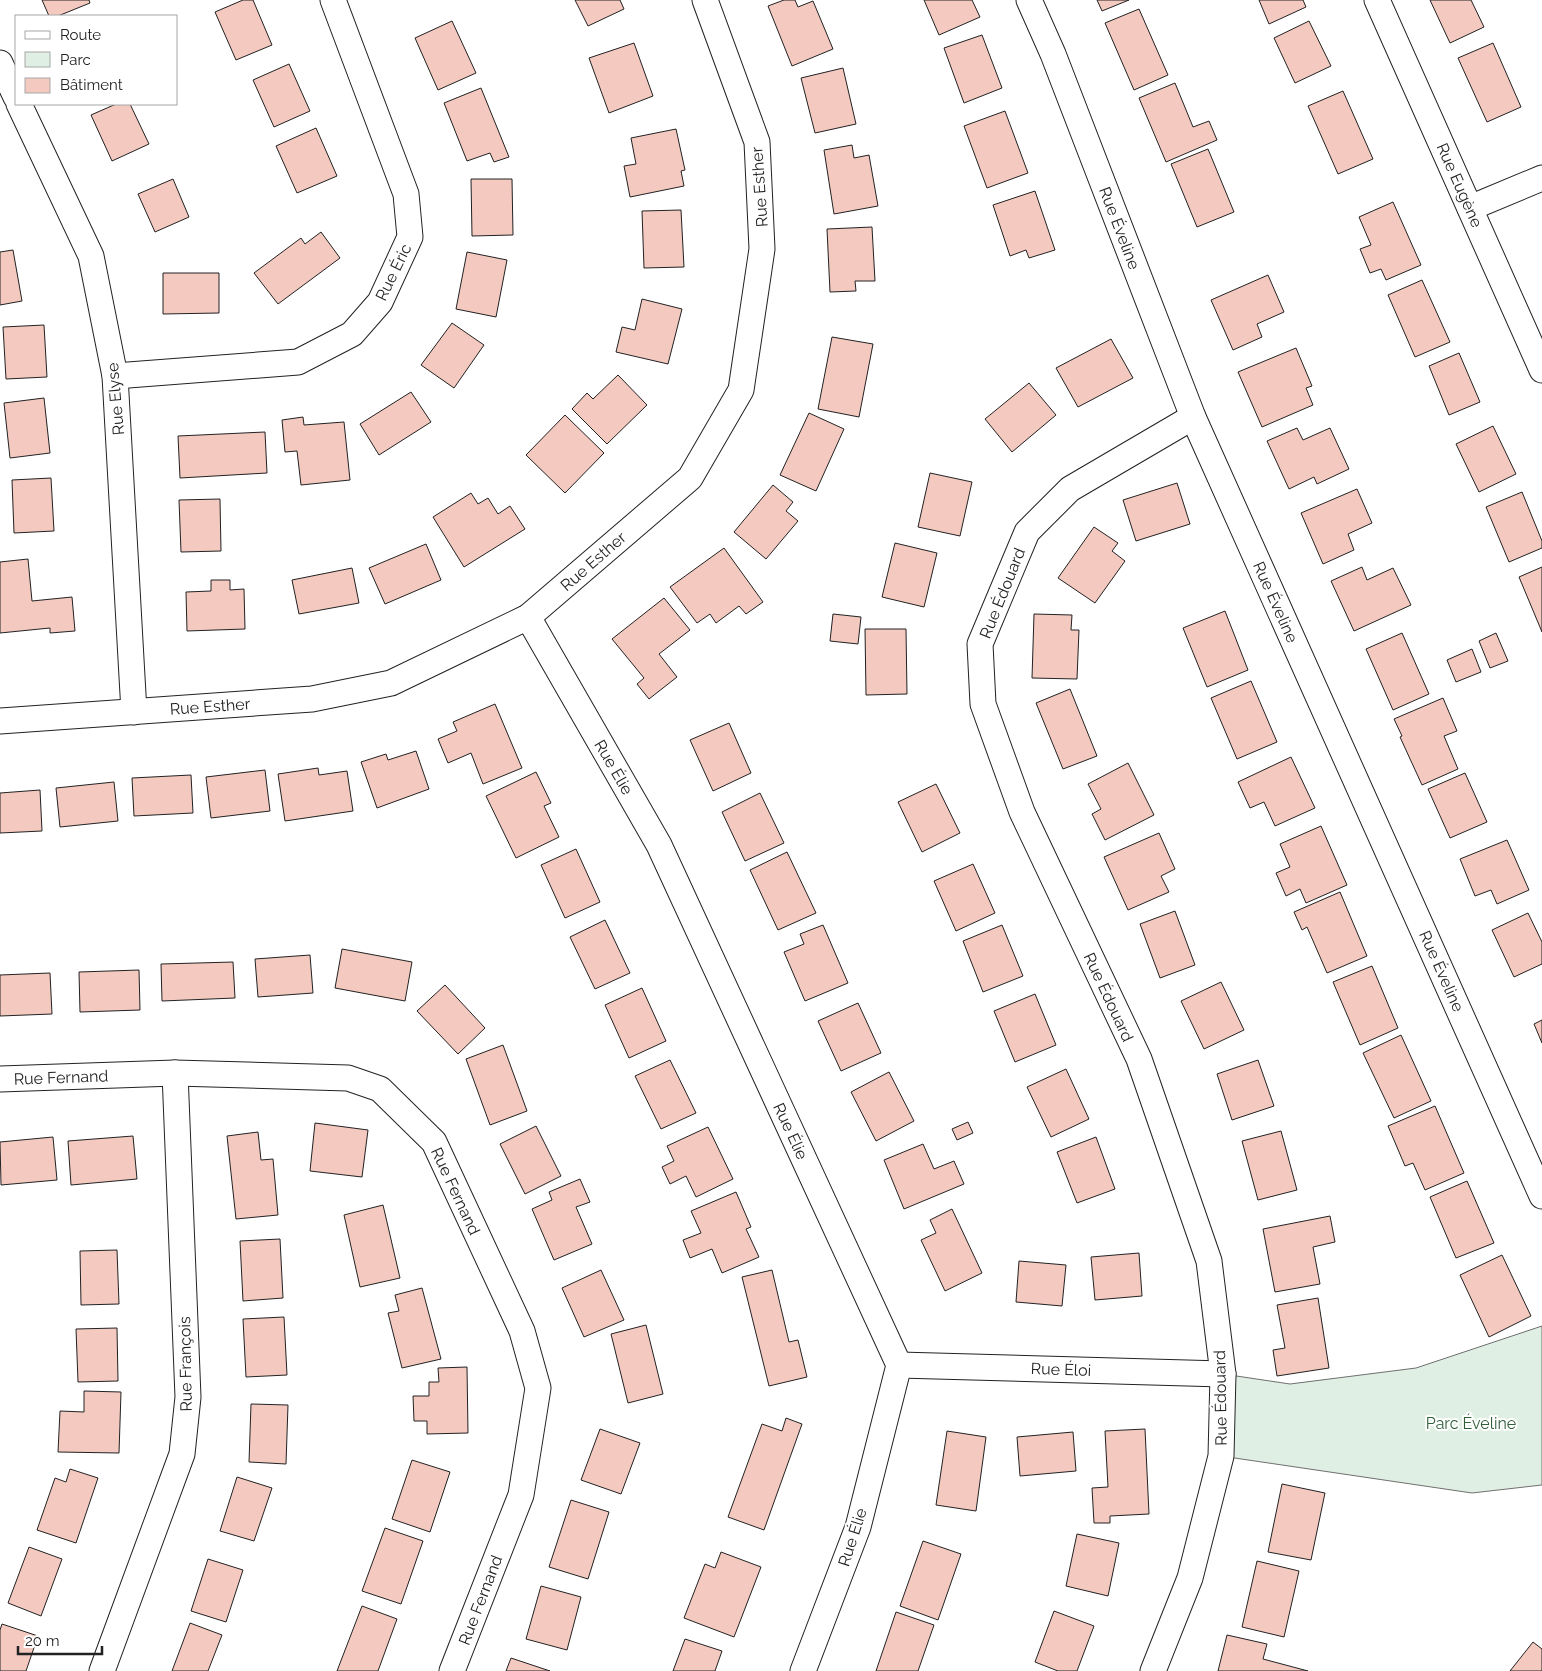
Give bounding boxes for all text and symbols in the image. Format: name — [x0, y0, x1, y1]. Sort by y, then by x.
legend — [15, 15, 178, 105]
text: Route — [60, 26, 101, 44]
text: Parc — [60, 51, 91, 69]
text: Bâtiment — [60, 76, 123, 94]
street label: Rue Eugène — [1432, 140, 1487, 230]
street label: Rue Esther — [747, 146, 772, 228]
street label: Rue Éveline — [1095, 184, 1145, 272]
street label: Rue Éric — [371, 240, 415, 304]
street label: Rue Elyse — [103, 362, 128, 436]
street label: Rue Esther — [557, 528, 630, 595]
street label: Rue Édouard — [975, 545, 1029, 641]
street label: Rue Éveline — [1249, 558, 1303, 646]
street label: Rue Esther — [169, 694, 251, 719]
street label: Rue Élie — [590, 736, 638, 798]
street label: Rue Éveline — [1415, 927, 1469, 1015]
street label: Rue Édouard — [1080, 949, 1138, 1045]
street label: Rue Fernand — [13, 1066, 109, 1089]
street label: Rue Élie — [769, 1099, 813, 1163]
street label: Rue Fernand — [427, 1144, 484, 1238]
street label: Rue François — [175, 1316, 196, 1412]
street label: Rue Édouard — [1209, 1350, 1231, 1446]
street label: Rue Éloi — [1030, 1358, 1092, 1380]
park label: Parc Éveline — [1426, 1413, 1516, 1433]
street label: Rue Élie — [833, 1505, 871, 1569]
street label: Rue Fernand — [455, 1553, 506, 1648]
scale bar — [18, 1624, 101, 1656]
text: 20 m — [25, 1632, 60, 1650]

